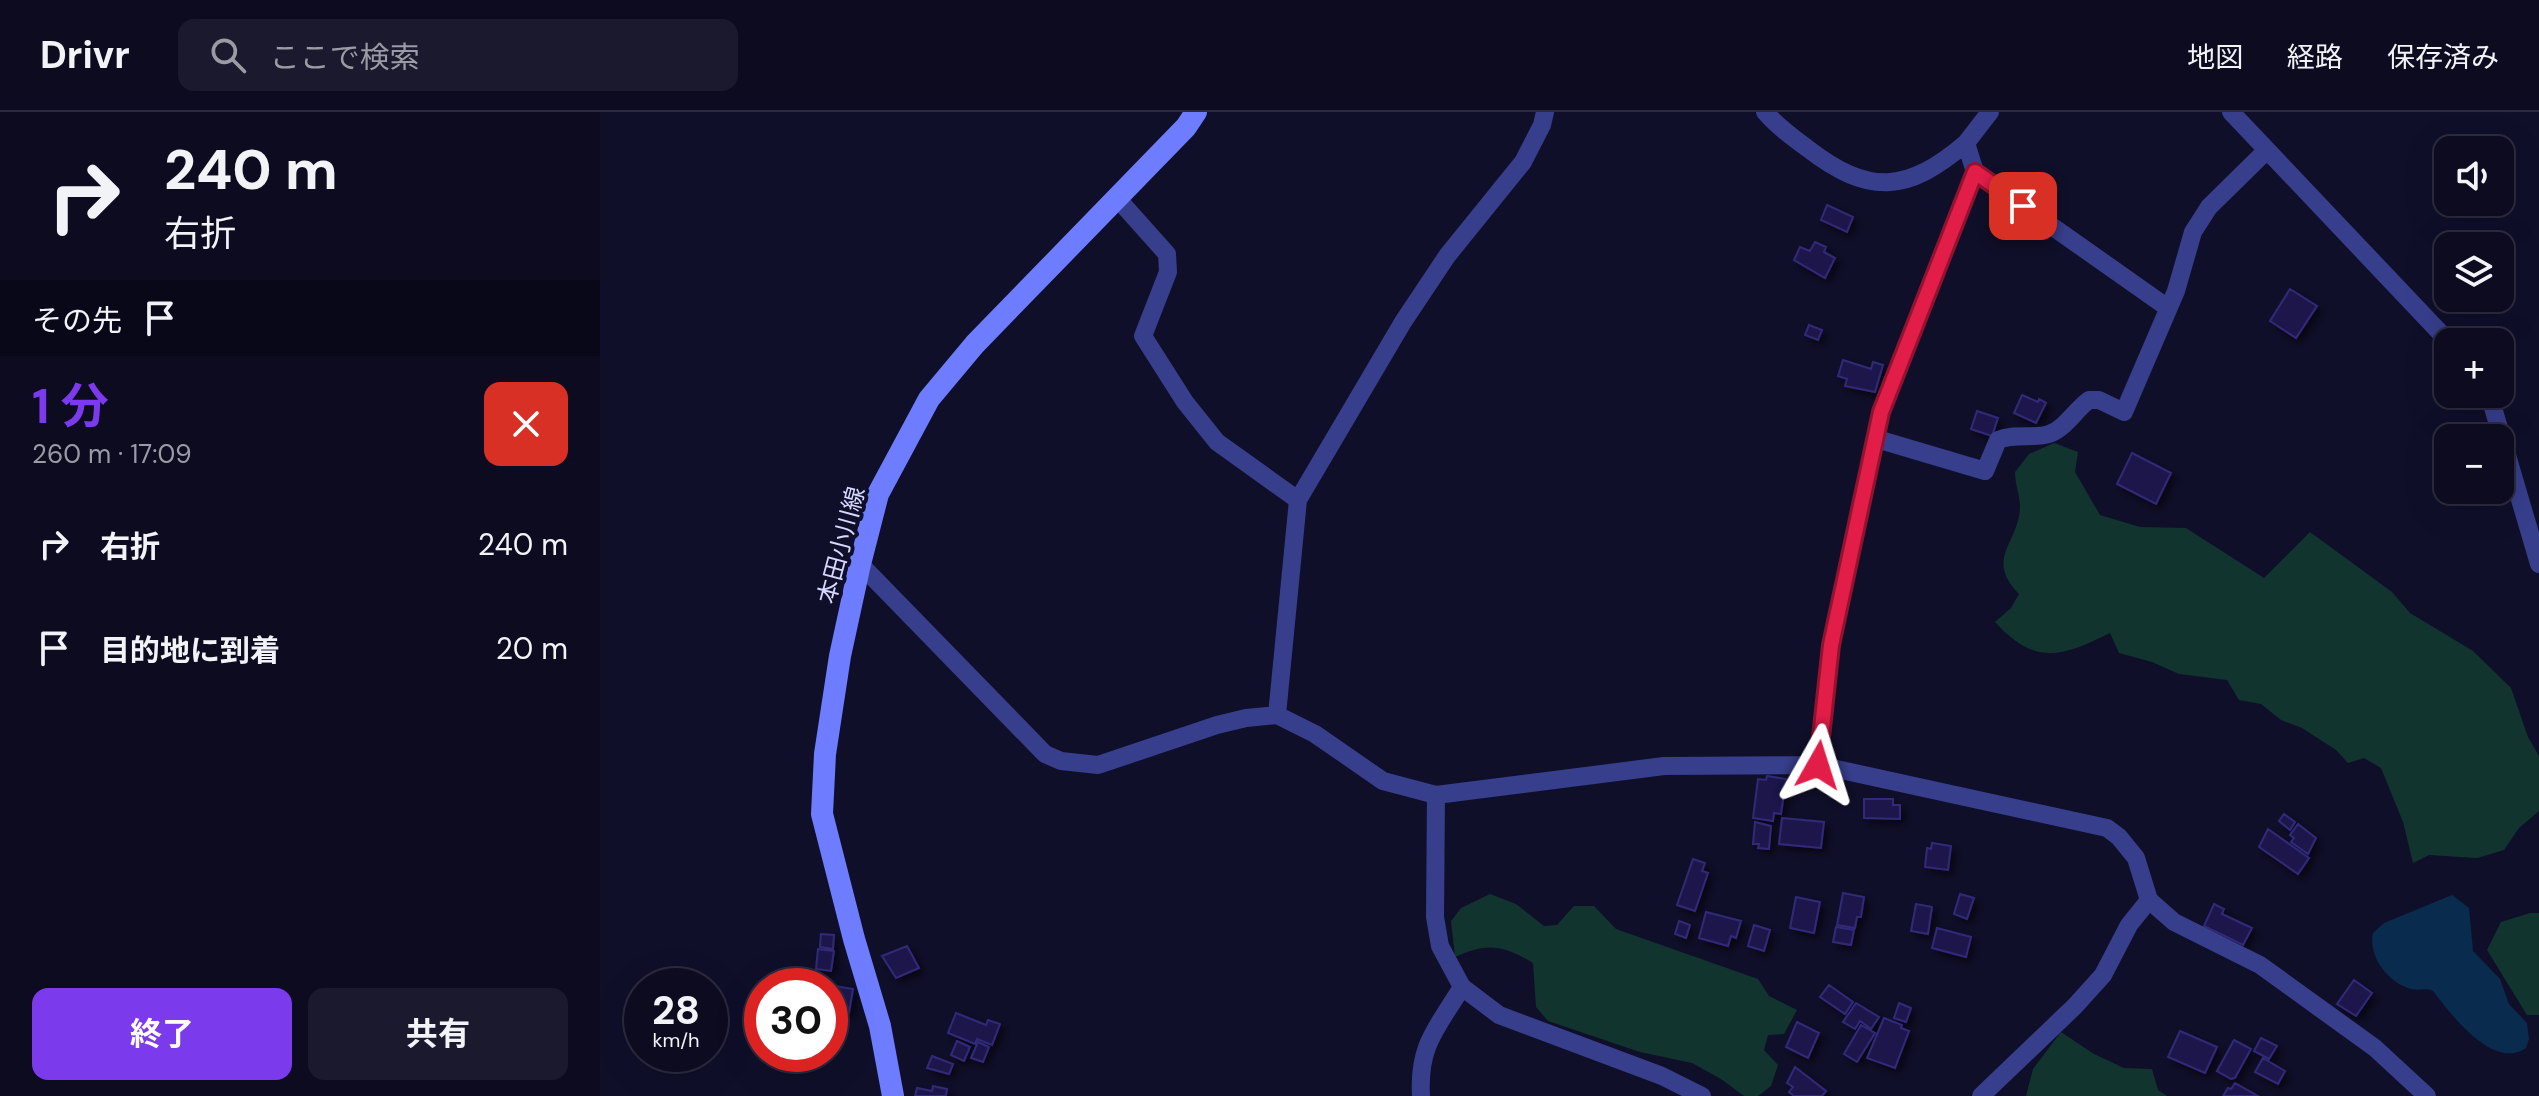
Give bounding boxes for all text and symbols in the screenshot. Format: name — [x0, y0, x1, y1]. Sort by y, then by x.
search box — [178, 19, 738, 91]
text: Drivr — [40, 30, 130, 80]
icon: search — [206, 33, 250, 77]
text: ここで検索 — [270, 38, 420, 77]
text: 地図 — [2187, 39, 2243, 76]
text: 経路 — [2287, 39, 2343, 76]
text: 保存済み — [2387, 39, 2499, 76]
text: 240 m — [164, 133, 338, 206]
map controls — [2434, 136, 2514, 504]
button: sound — [2434, 136, 2514, 216]
icon: right — [32, 144, 136, 248]
pin — [1989, 172, 2057, 240]
icon: arrive — [2001, 184, 2045, 228]
text: 右折 — [164, 210, 236, 257]
button: layers — [2434, 232, 2514, 312]
icon: arrive — [138, 296, 182, 340]
text: その先 — [32, 301, 122, 340]
button: + — [2434, 328, 2514, 408]
text: 1 分 — [32, 375, 109, 438]
button: close — [484, 382, 568, 466]
button: − — [2434, 424, 2514, 504]
text: 260 m · 17:09 — [32, 437, 192, 471]
street label: 本田小川線 — [810, 483, 872, 607]
icon: right — [32, 522, 76, 566]
text: 240 m — [478, 525, 568, 564]
text: 右折 — [100, 527, 160, 566]
icon: arrive — [32, 626, 76, 670]
text: 20 m — [496, 629, 568, 668]
text: 目的地に到着 — [100, 631, 280, 670]
position arrow — [1776, 723, 1860, 807]
speed limit sign: 30 — [744, 968, 848, 1072]
text: 28 — [652, 984, 700, 1036]
button: 終了 — [32, 988, 292, 1080]
button: 共有 — [308, 988, 568, 1080]
text: km/h — [652, 1027, 700, 1053]

